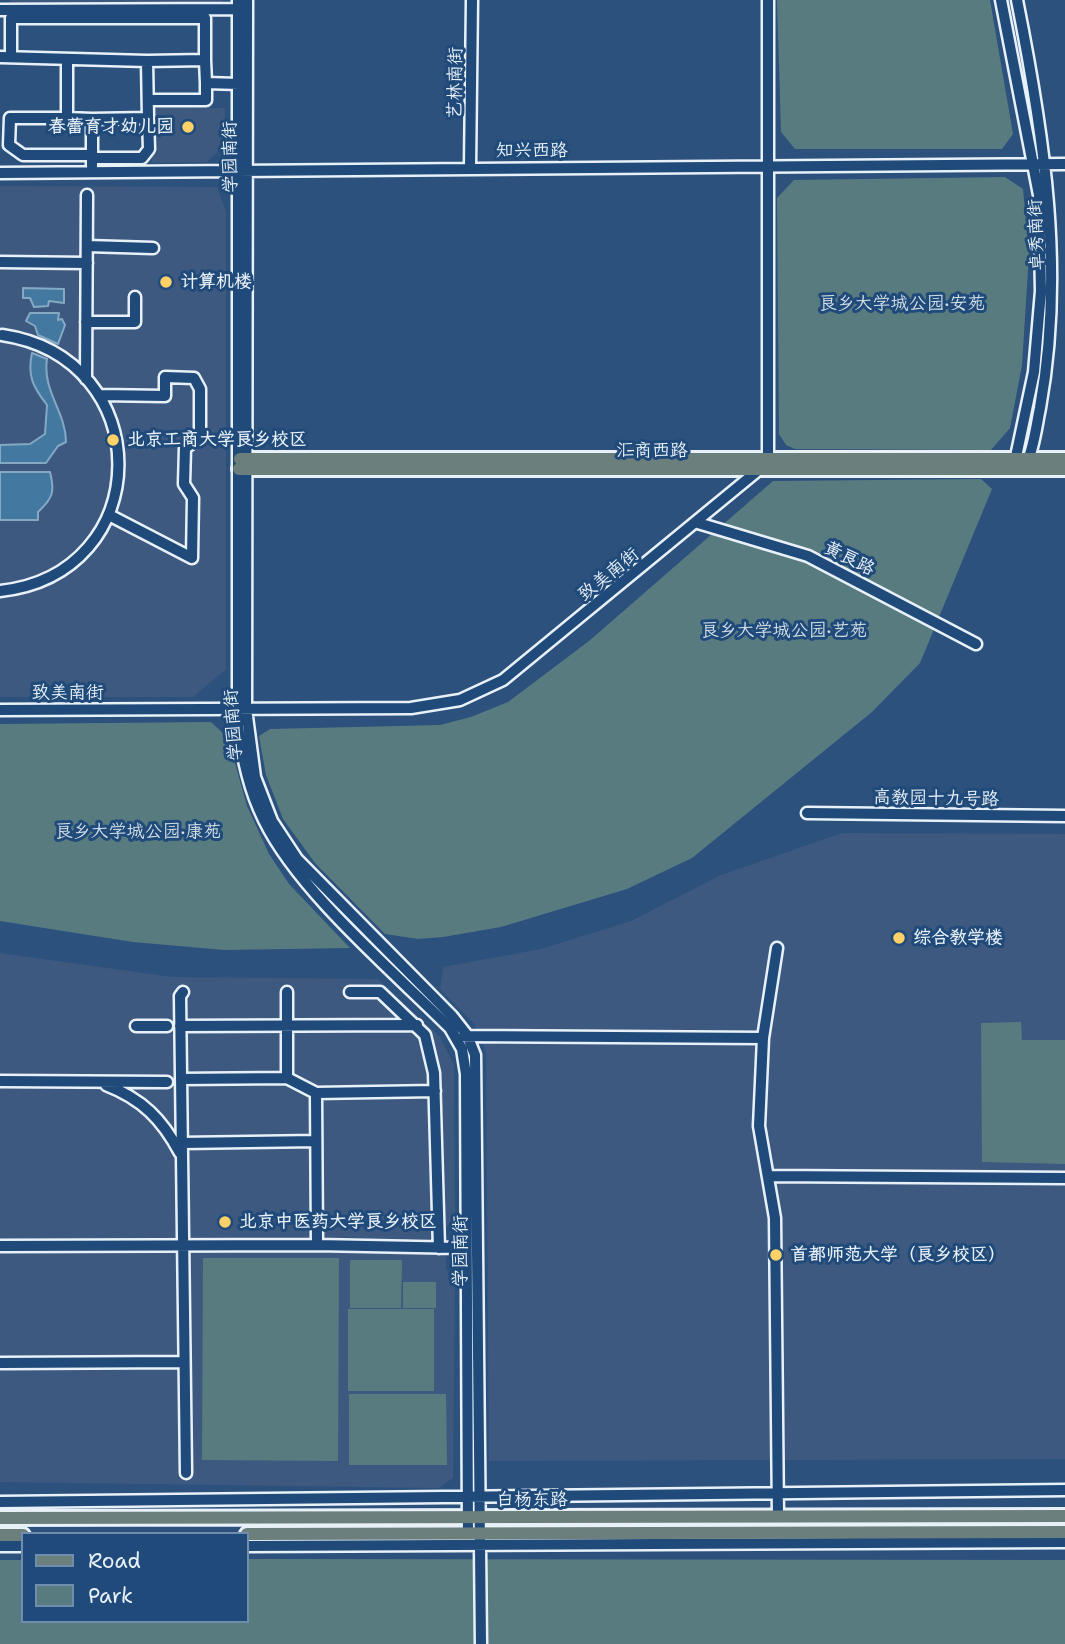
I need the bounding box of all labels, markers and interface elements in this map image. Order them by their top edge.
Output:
street label: 艺林南街 [445,47,467,119]
place label: 春蕾育才幼儿园 [48,116,174,138]
marker: 春蕾育才幼儿园 [180,119,196,135]
street label: 学园南街 [220,121,242,193]
street label: 知兴西路 [496,140,568,162]
street label: 卓秀南街 [1025,199,1049,271]
place label: 计算机楼 [180,271,252,293]
marker: 计算机楼 [158,274,174,290]
park label: 良乡大学城公园·安苑 [818,293,986,315]
place label: 北京工商大学良乡校区 [127,429,307,451]
marker: 北京工商大学良乡校区 [105,432,121,448]
street label: 汇商西路 [616,440,688,462]
street label: 黄良路 [820,537,878,581]
street label: 致美南街 [574,544,644,606]
park label: 良乡大学城公园·艺苑 [700,620,868,642]
street label: 致美南街 [32,682,104,704]
street label: 学园南街 [221,688,247,762]
street label: 高教园十九号路 [873,787,999,811]
park label: 良乡大学城公园·康苑 [54,821,222,843]
place label: 综合教学楼 [913,927,1003,949]
marker: 综合教学楼 [891,930,907,946]
place label: 北京中医药大学良乡校区 [239,1211,437,1233]
marker: 北京中医药大学良乡校区 [217,1214,233,1230]
street label: 学园南街 [450,1215,472,1287]
place label: 首都师范大学（良乡校区） [790,1244,1006,1266]
marker: 首都师范大学（良乡校区） [768,1247,784,1263]
street label: 白杨东路 [496,1489,568,1511]
legend [21,1532,248,1623]
text: Road [88,1547,141,1575]
text: Park [88,1582,133,1610]

